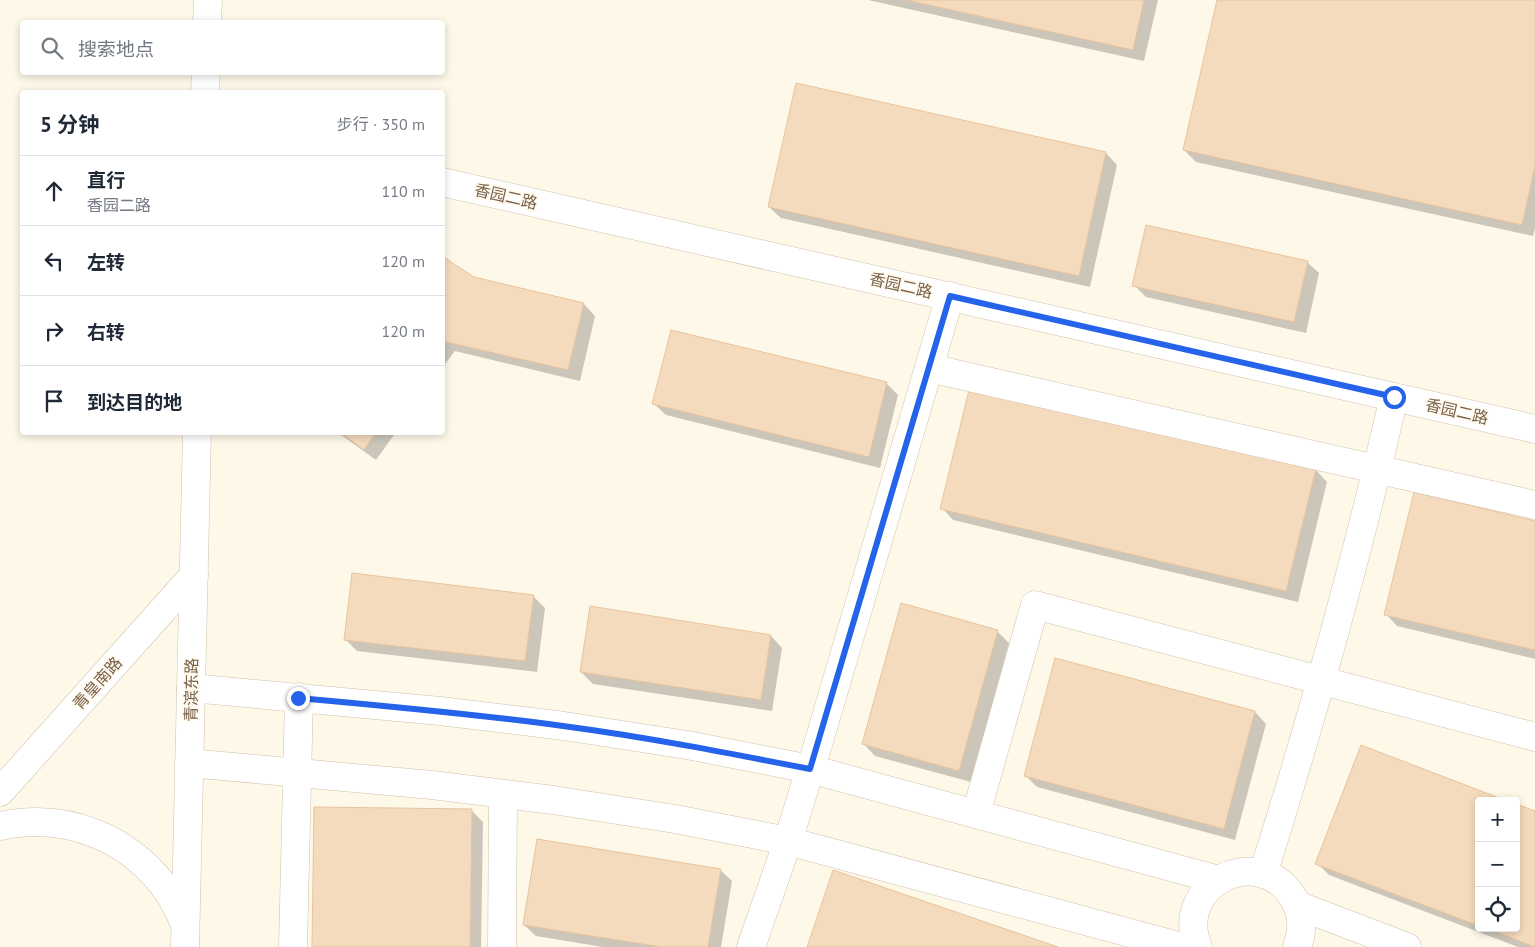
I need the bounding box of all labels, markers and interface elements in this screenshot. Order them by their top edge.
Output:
search box [20,20,445,75]
icon: search [38,34,66,62]
text: 搜索地点 [78,37,154,61]
text: 5 分钟 [40,111,99,138]
text: 步行 · 350 m [337,114,425,134]
text: 直行 [87,168,125,192]
icon: ahead [40,177,68,205]
street label: 香园二路 [473,179,539,213]
text: 110 m [382,181,425,201]
text: 香园二路 [87,195,151,215]
icon: left [40,247,68,275]
text: 左转 [87,250,125,274]
text: 120 m [382,251,425,271]
street label: 香园二路 [868,268,934,302]
icon: right [40,317,68,345]
text: 右转 [87,320,125,344]
text: 120 m [382,321,425,341]
route start [1383,386,1406,409]
icon: arrive [40,387,68,415]
text: 到达目的地 [87,390,182,414]
street label: 香园二路 [1424,394,1490,428]
street label: 青皇南路 [68,653,126,713]
street label: 青滨东路 [180,658,202,722]
route end [287,687,310,710]
map controls [1475,797,1520,932]
button: + [1475,797,1520,842]
button: − [1475,842,1520,887]
button: locate [1475,887,1520,932]

